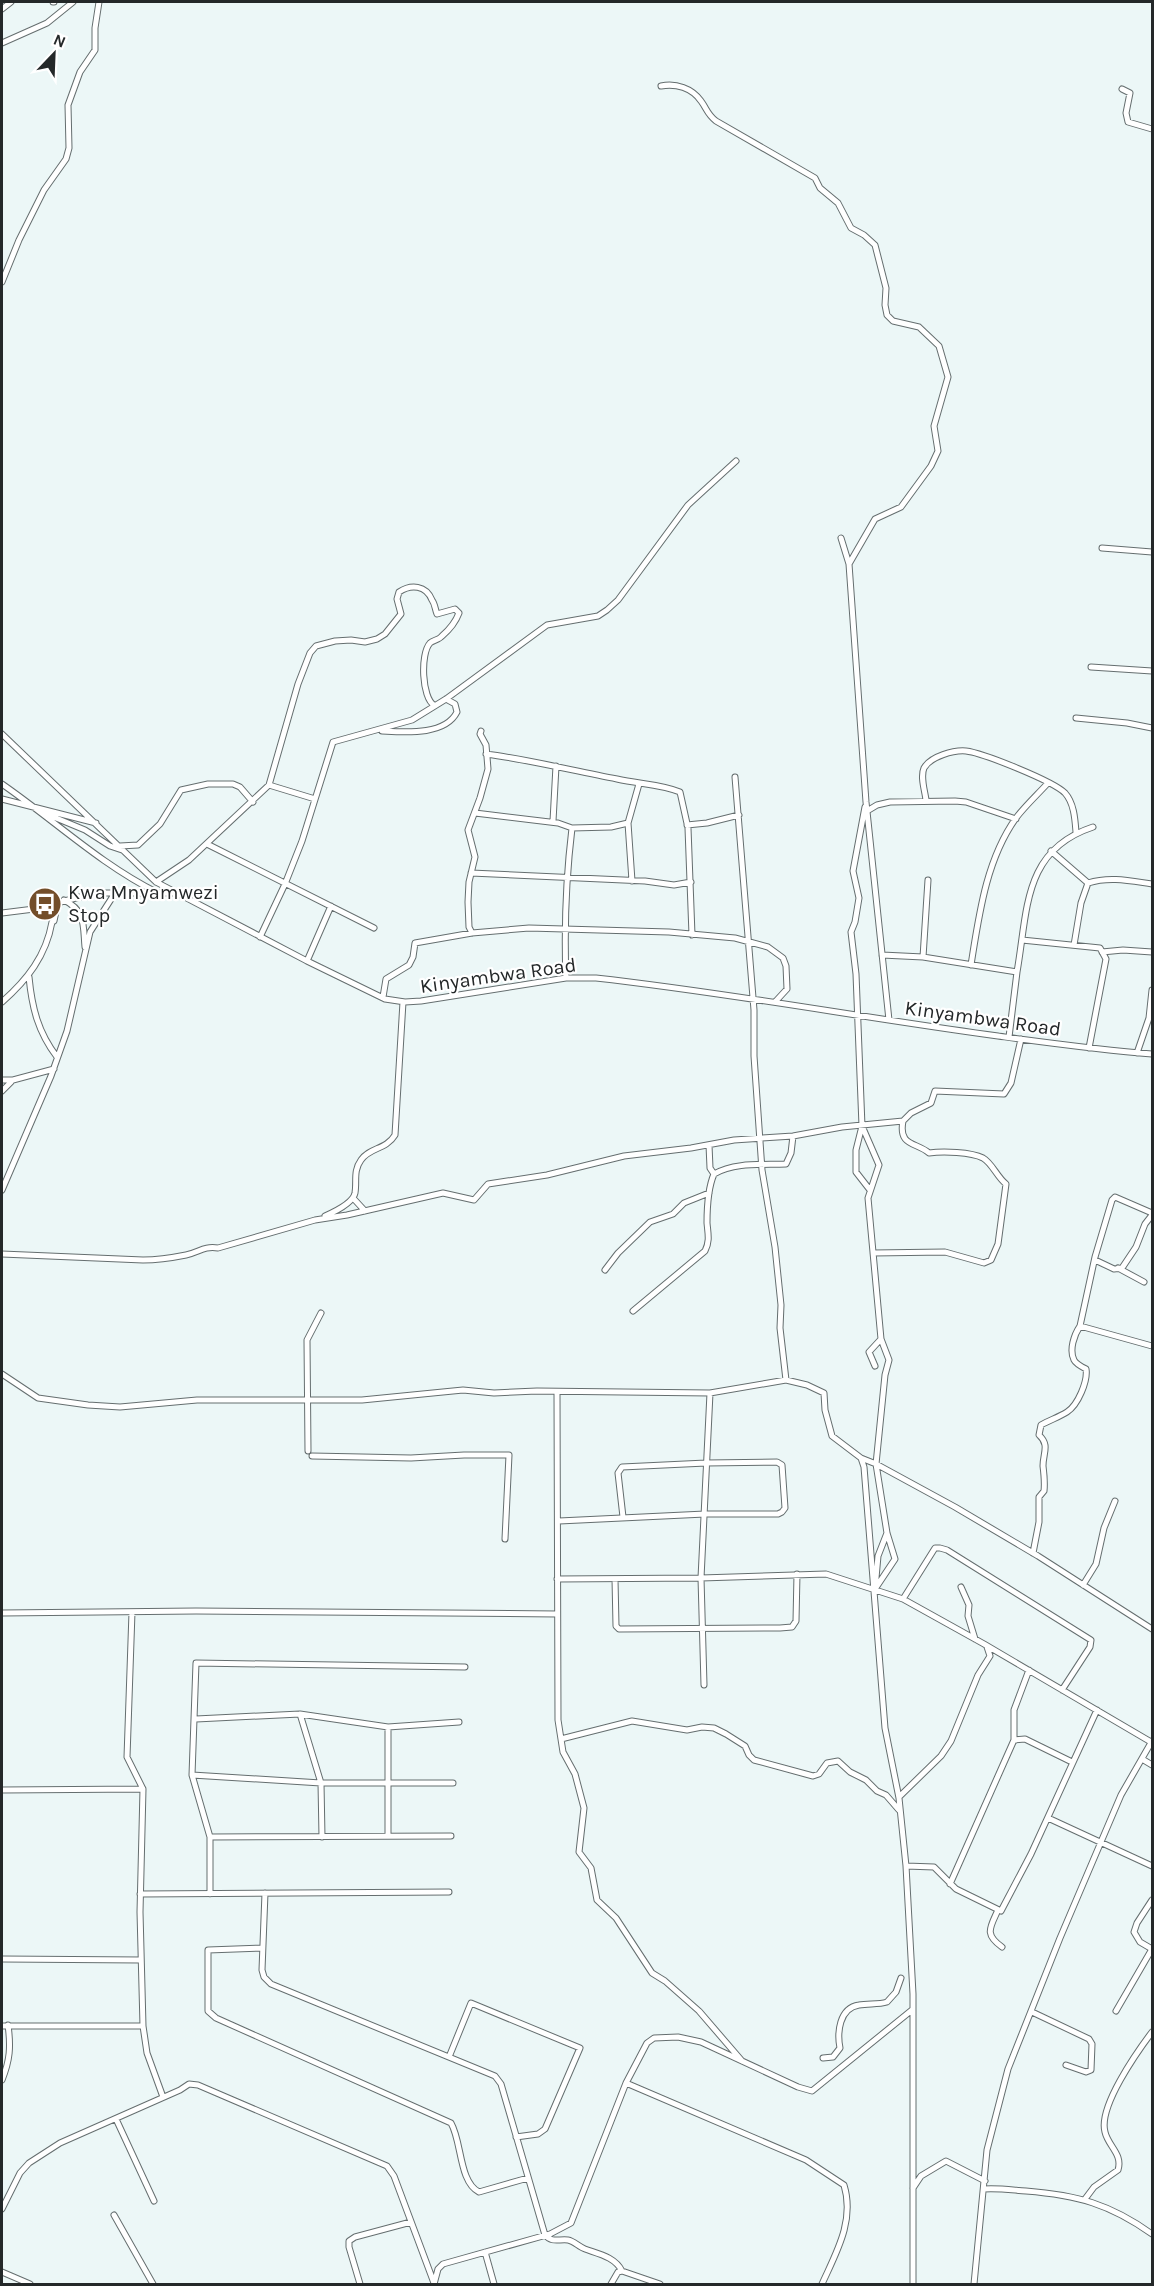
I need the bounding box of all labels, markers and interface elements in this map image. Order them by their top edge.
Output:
north arrow [24,24,84,84]
text: N [51,30,69,52]
place label: Kwa Mnyamwezi Stop [68,881,219,927]
bus stop icon: Kwa Mnyamwezi Stop [27,886,63,922]
street label: Kinyambwa Road [419,953,578,998]
street label: Kinyambwa Road [903,996,1062,1041]

